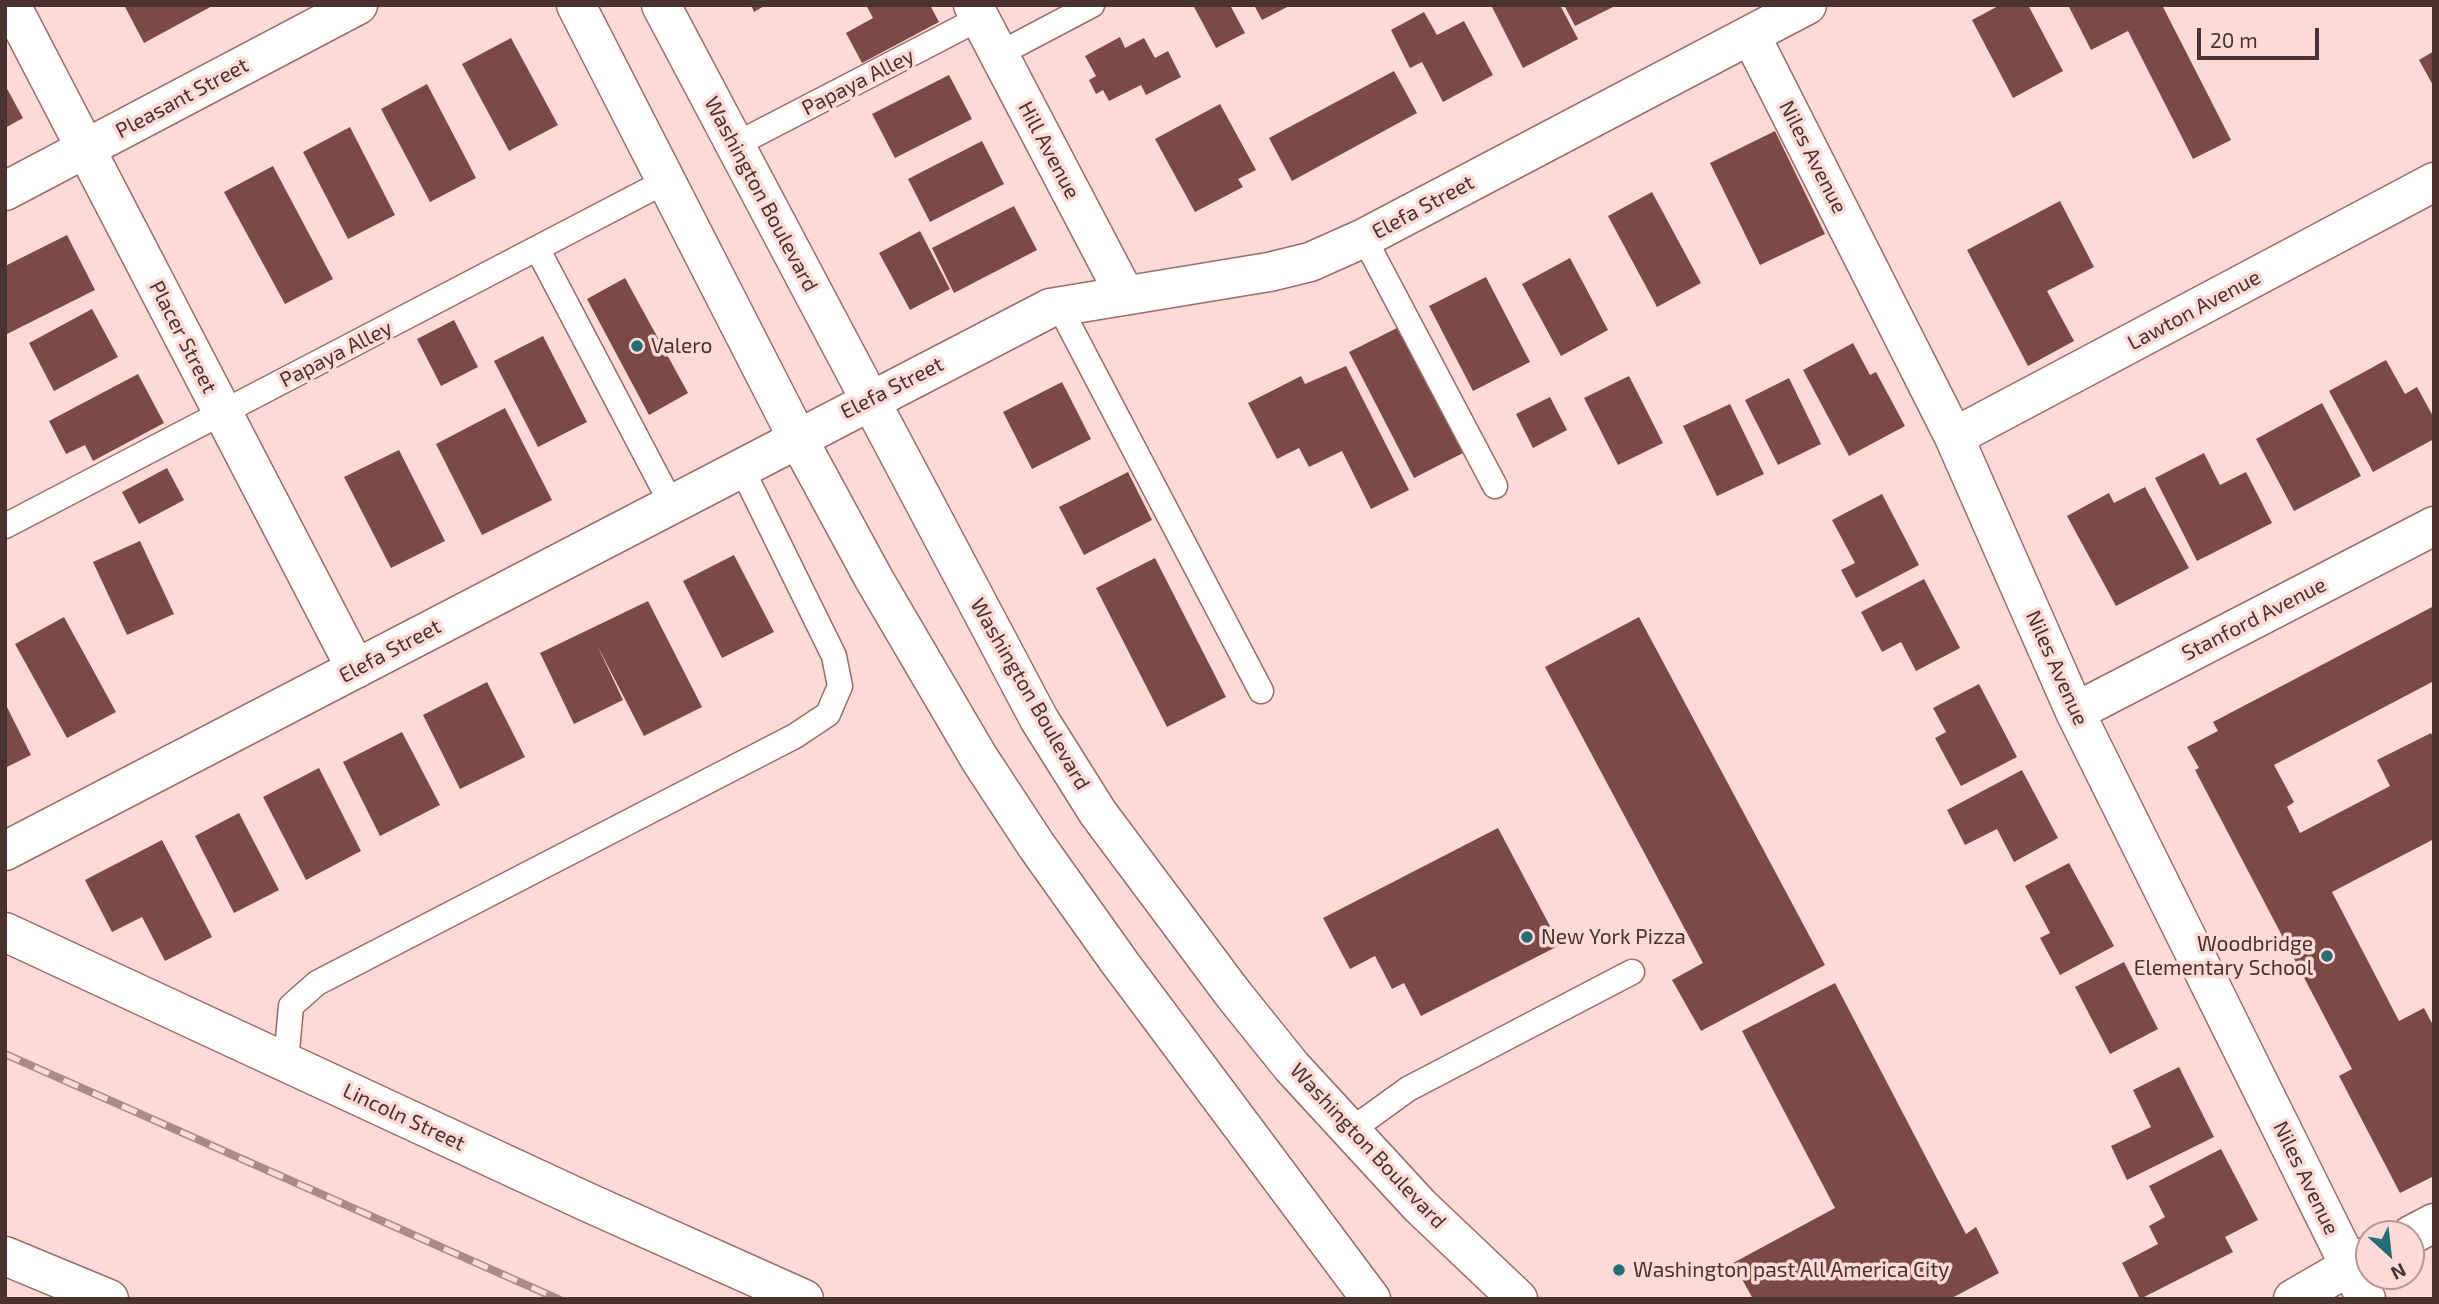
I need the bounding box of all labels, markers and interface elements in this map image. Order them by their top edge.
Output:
scale bar [2201,14,2324,58]
text: 20 m [2210,27,2258,52]
street label: Papaya Alley [798,43,918,121]
street label: Pleasant Street [111,52,253,144]
street label: Washington Boulevard [699,92,823,296]
street label: Niles Avenue [1774,96,1852,218]
street label: Hill Avenue [1013,97,1085,203]
street label: Elefa Street [1368,170,1478,244]
street label: Lawton Avenue [2123,264,2265,356]
street label: Placer Street [144,276,222,398]
street label: Papaya Alley [276,315,396,393]
place label: Valero [651,333,712,359]
marker: Valero [629,338,645,354]
street label: Elefa Street [836,351,948,425]
street label: Stanford Avenue [2178,572,2330,666]
street label: Washington Boulevard [965,594,1095,794]
street label: Niles Avenue [2020,607,2094,729]
street label: Elefa Street [335,614,445,688]
place label: New York Pizza [1541,924,1686,950]
marker: New York Pizza [1519,929,1535,945]
place label: Woodbridge Elementary School [2134,931,2313,981]
marker: Woodbridge Elementary School [2319,948,2335,964]
street label: Washington Boulevard [1285,1058,1451,1234]
street label: Lincoln Street [339,1078,469,1156]
street label: Niles Avenue [2268,1117,2344,1239]
north arrow [2355,1220,2425,1290]
place label: Washington past All America City [1633,1257,1949,1283]
text: N [2388,1259,2410,1286]
marker: Washington past All America City [1611,1262,1627,1278]

